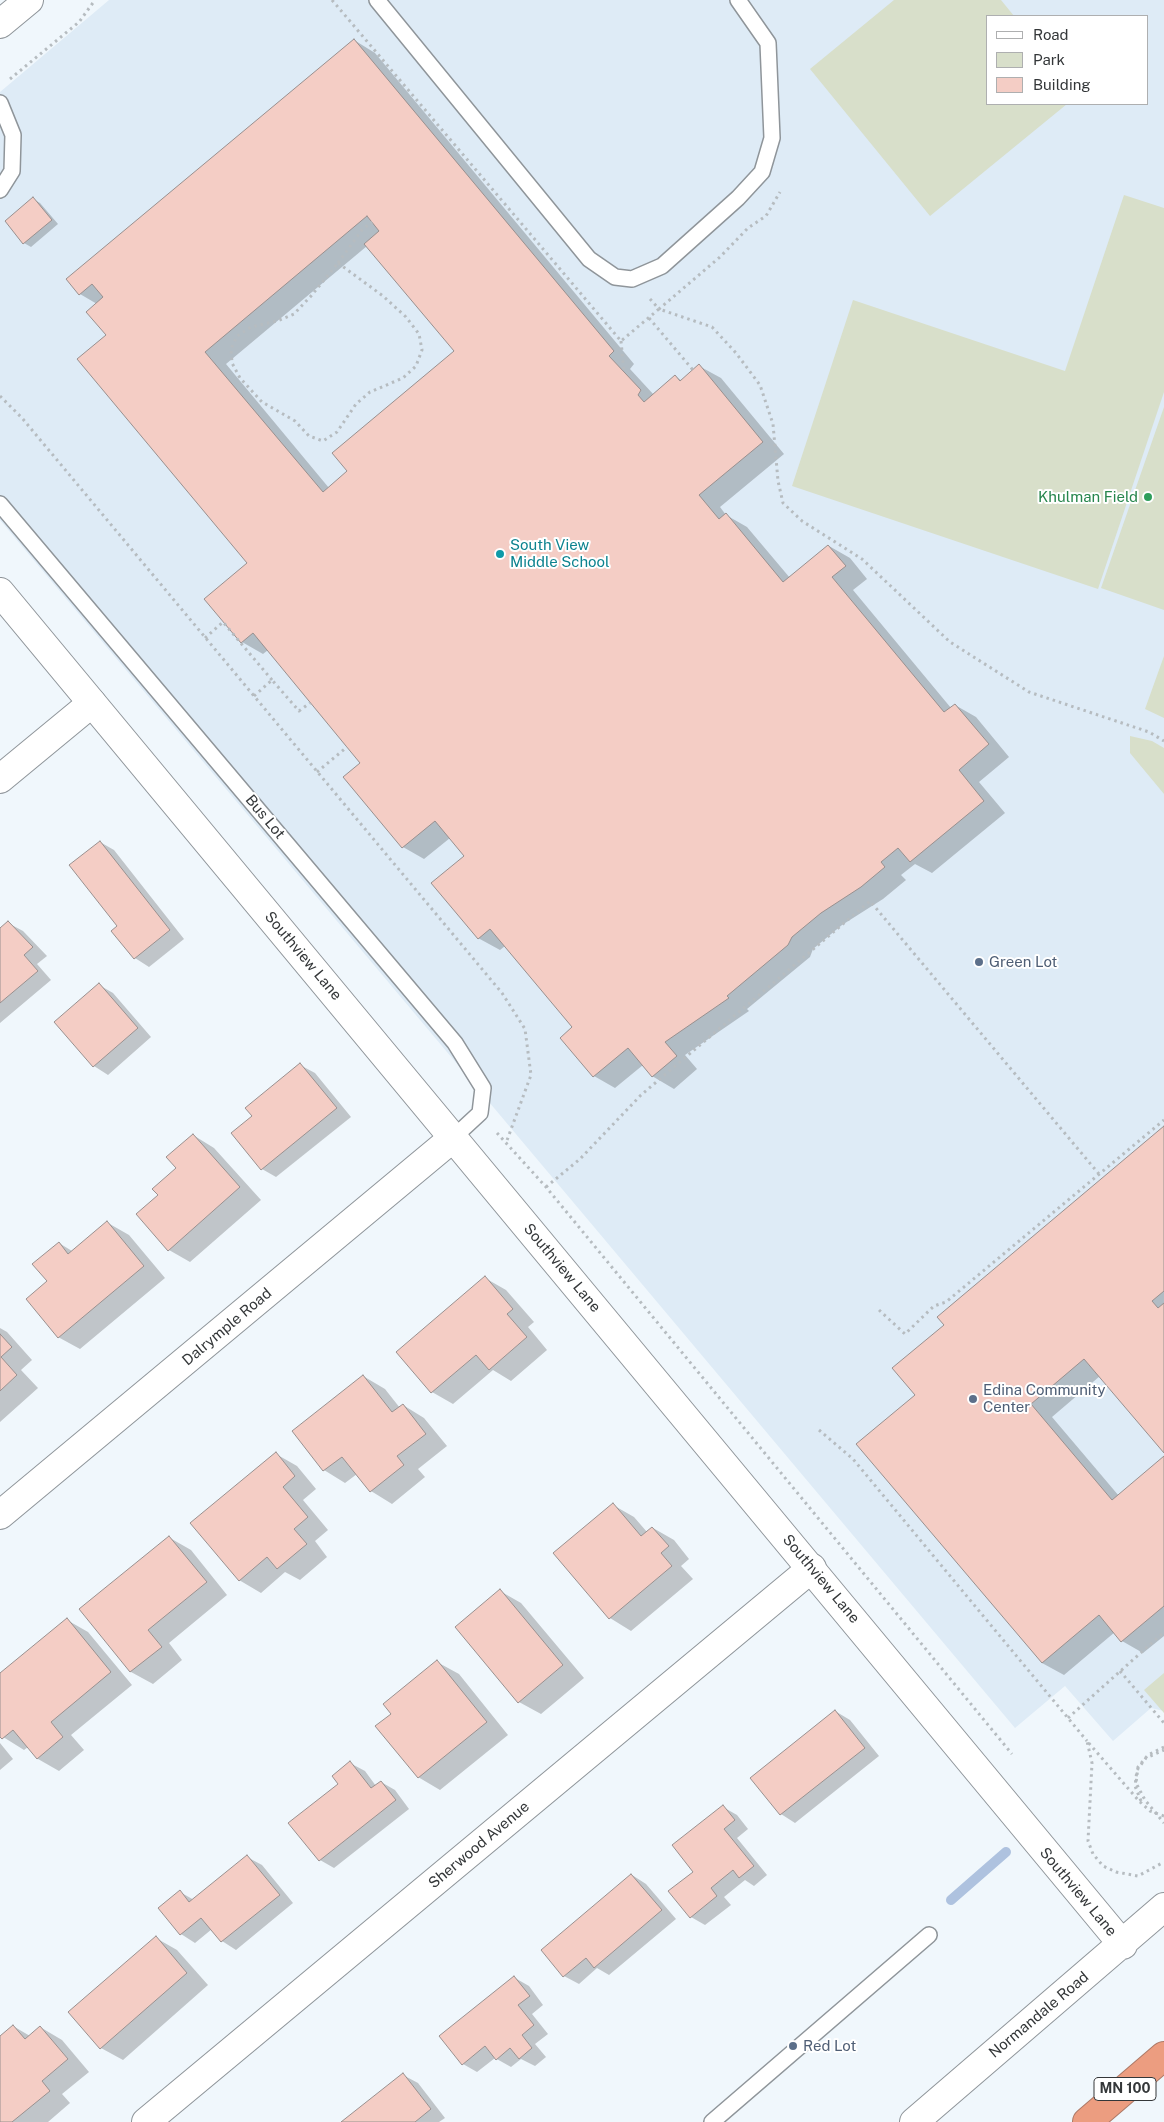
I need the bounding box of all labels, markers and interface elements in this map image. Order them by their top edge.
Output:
legend [986,15,1149,105]
text: Road [1033,26,1069,43]
text: Park [1033,51,1065,68]
text: Building [1033,76,1091,93]
place label: Khulman Field [1038,488,1138,506]
marker: Khulman Field [1142,491,1154,503]
place label: South View Middle School [510,536,610,571]
marker: South View Middle School [494,548,506,560]
street label: Bus Lot [241,791,289,843]
street label: Southview Lane [261,908,345,1004]
place label: Green Lot [989,953,1057,971]
marker: Green Lot [973,956,985,968]
street label: Southview Lane [520,1220,604,1316]
street label: Dalrymple Road [179,1284,275,1370]
place label: Edina Community Center [983,1381,1105,1416]
marker: Edina Community Center [967,1393,979,1405]
street label: Southview Lane [779,1531,863,1627]
street label: Sherwood Avenue [425,1798,533,1892]
street label: Southview Lane [1036,1844,1120,1940]
street label: Normandale Road [986,1968,1092,2062]
place label: Red Lot [803,2037,856,2055]
marker: Red Lot [787,2040,799,2052]
road number: MN 100 [1094,2078,1156,2100]

